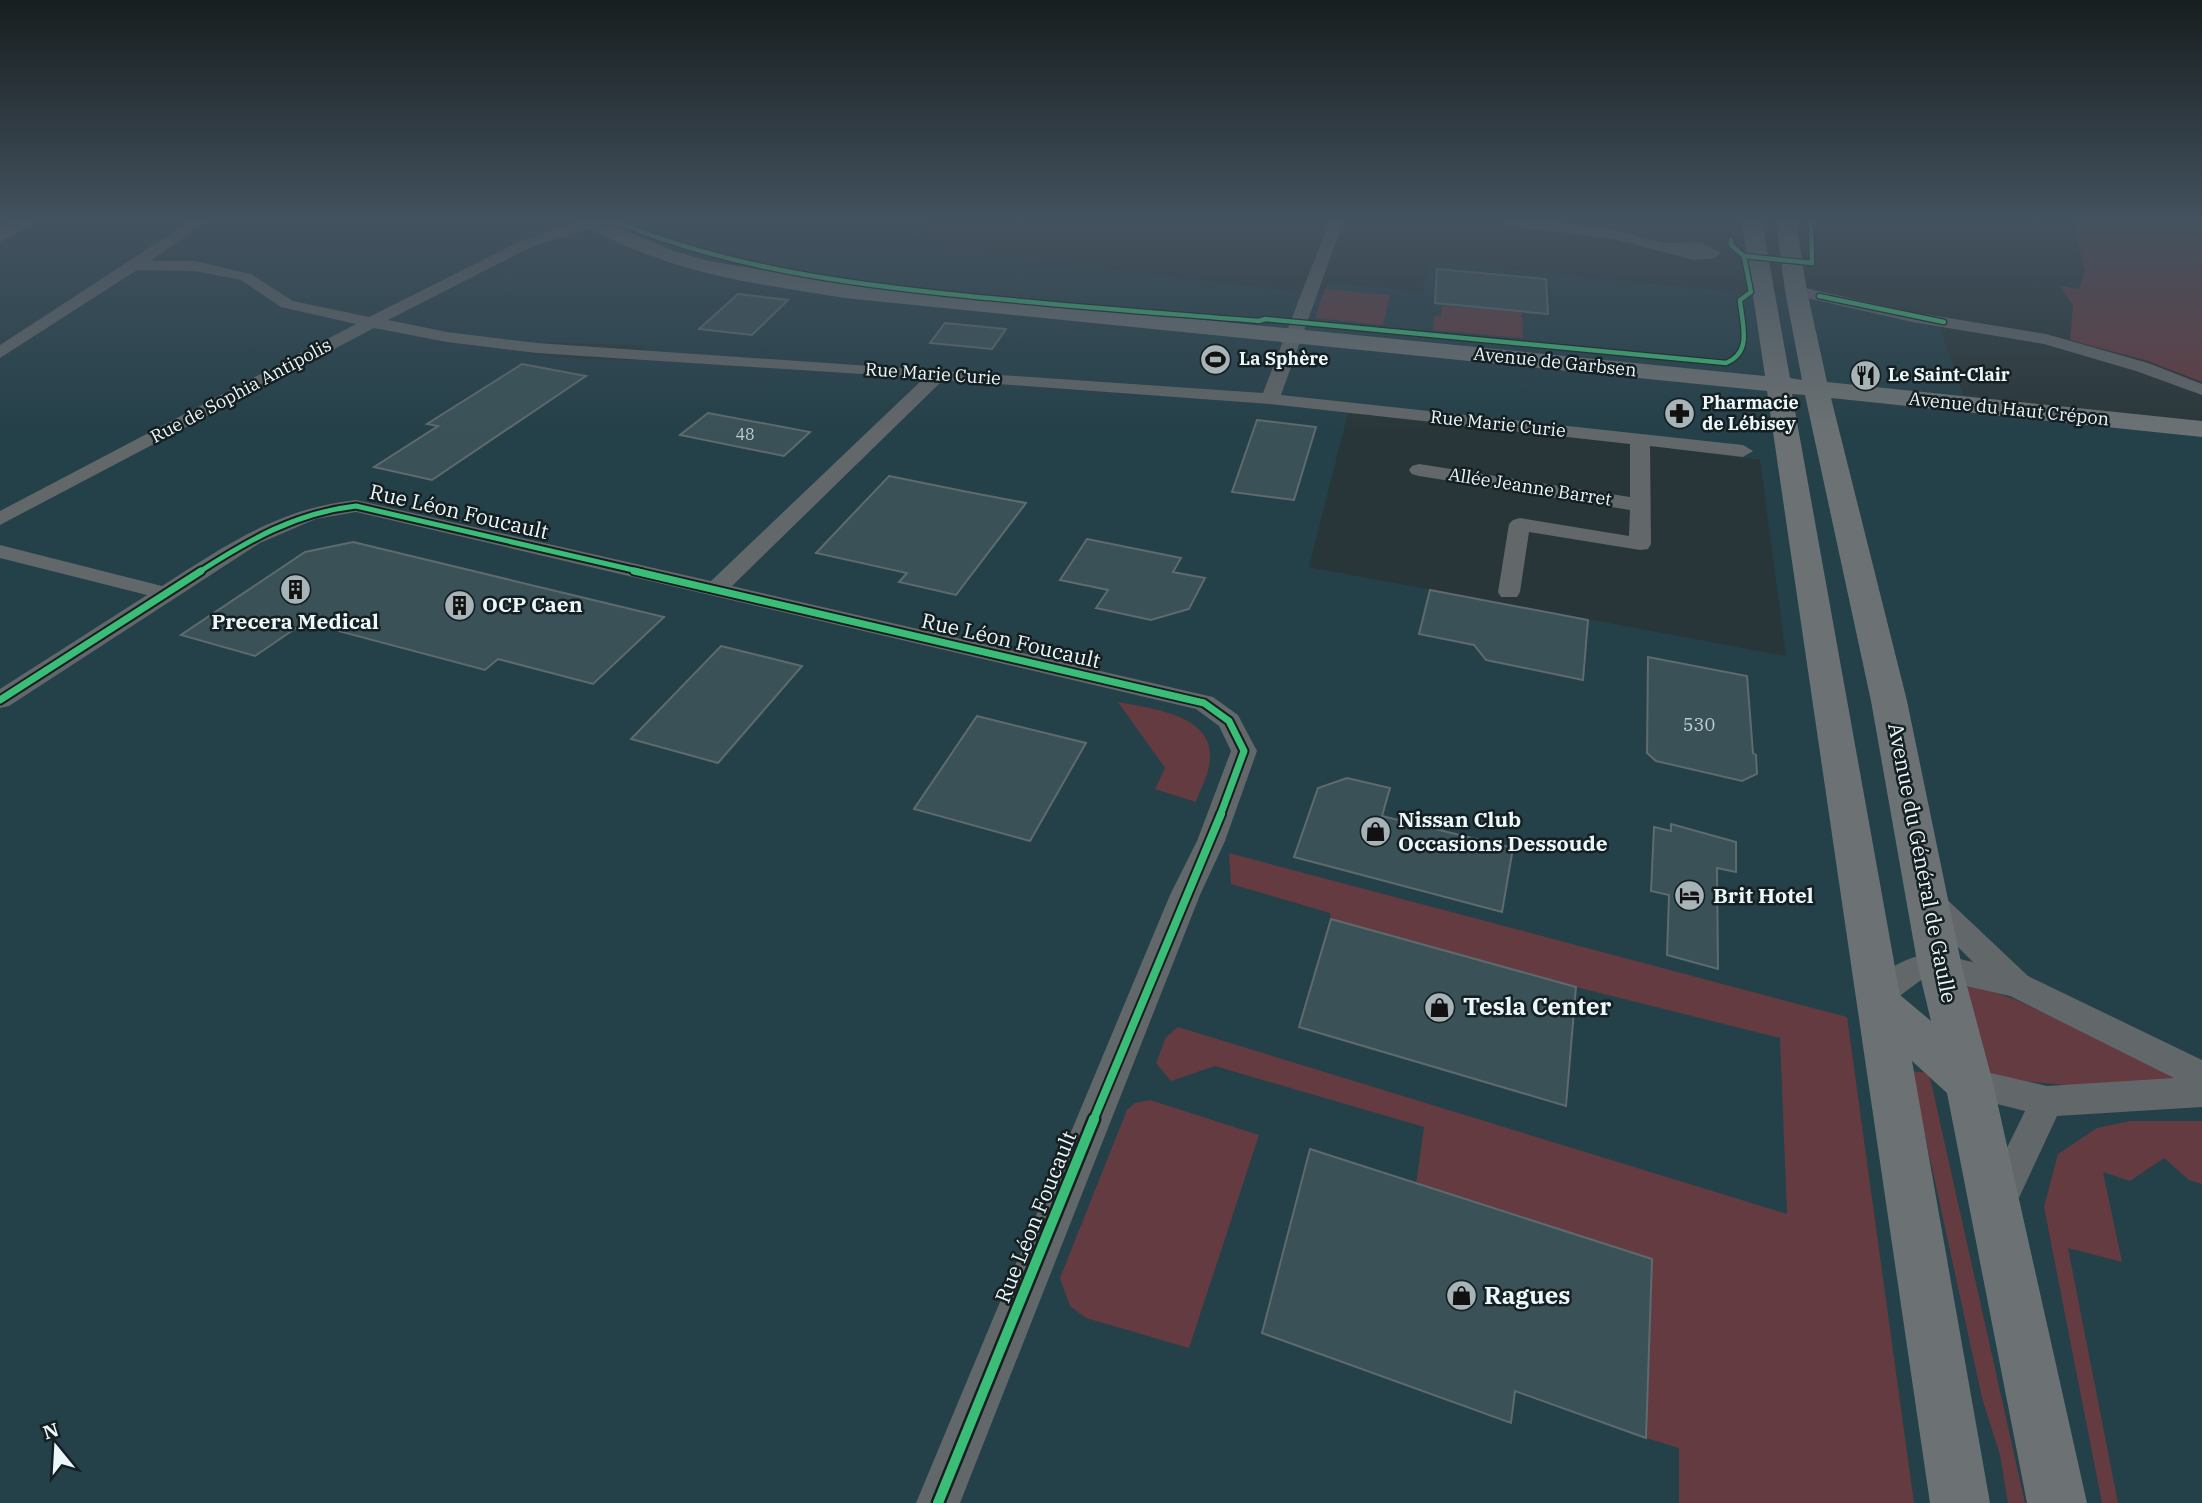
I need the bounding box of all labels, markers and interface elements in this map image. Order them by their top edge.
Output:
street label: Rue de Sophia Antipolis [146,333,335,448]
sports icon: La Sphère [1199,342,1233,376]
street label: Avenue de Garbsen [1472,342,1638,382]
place label: La Sphère [1239,347,1328,370]
street label: Rue Marie Curie [864,357,1002,390]
restaurant icon: Le Saint-Clair [1848,358,1882,392]
place label: Le Saint-Clair [1888,363,2010,386]
street label: Avenue du Haut Crépon [1908,387,2110,430]
place label: Pharmacie de Lébisey [1702,391,1799,435]
pharmacy icon: Pharmacie de Lébisey [1662,396,1696,430]
street label: Rue Marie Curie [1429,405,1567,442]
house number: 48 [735,424,755,444]
street label: Allée Jeanne Barret [1447,462,1613,511]
street label: Rue Léon Foucault [367,477,552,545]
building icon: Precera Medical [278,573,312,607]
building icon: OCP Caen [442,588,476,622]
place label: OCP Caen [482,590,583,618]
street label: Rue Léon Foucault [919,606,1104,674]
place label: Precera Medical [211,607,379,635]
house number: 530 [1683,713,1715,736]
street label: Avenue du Général de Gaulle [1882,720,1964,1005]
place label: Nissan Club Occasions Dessoude [1398,805,1608,857]
shop icon: Nissan Club Occasions Dessoude [1358,815,1392,849]
hotel icon: Brit Hotel [1673,879,1707,913]
place label: Brit Hotel [1713,881,1814,909]
shop icon: Tesla Center [1423,990,1457,1024]
place label: Tesla Center [1463,990,1612,1022]
street label: Rue Léon Foucault [988,1127,1082,1307]
shop icon: Ragues [1444,1279,1478,1313]
place label: Ragues [1484,1279,1570,1311]
north arrow [21,1412,91,1482]
text: N [40,1417,62,1445]

